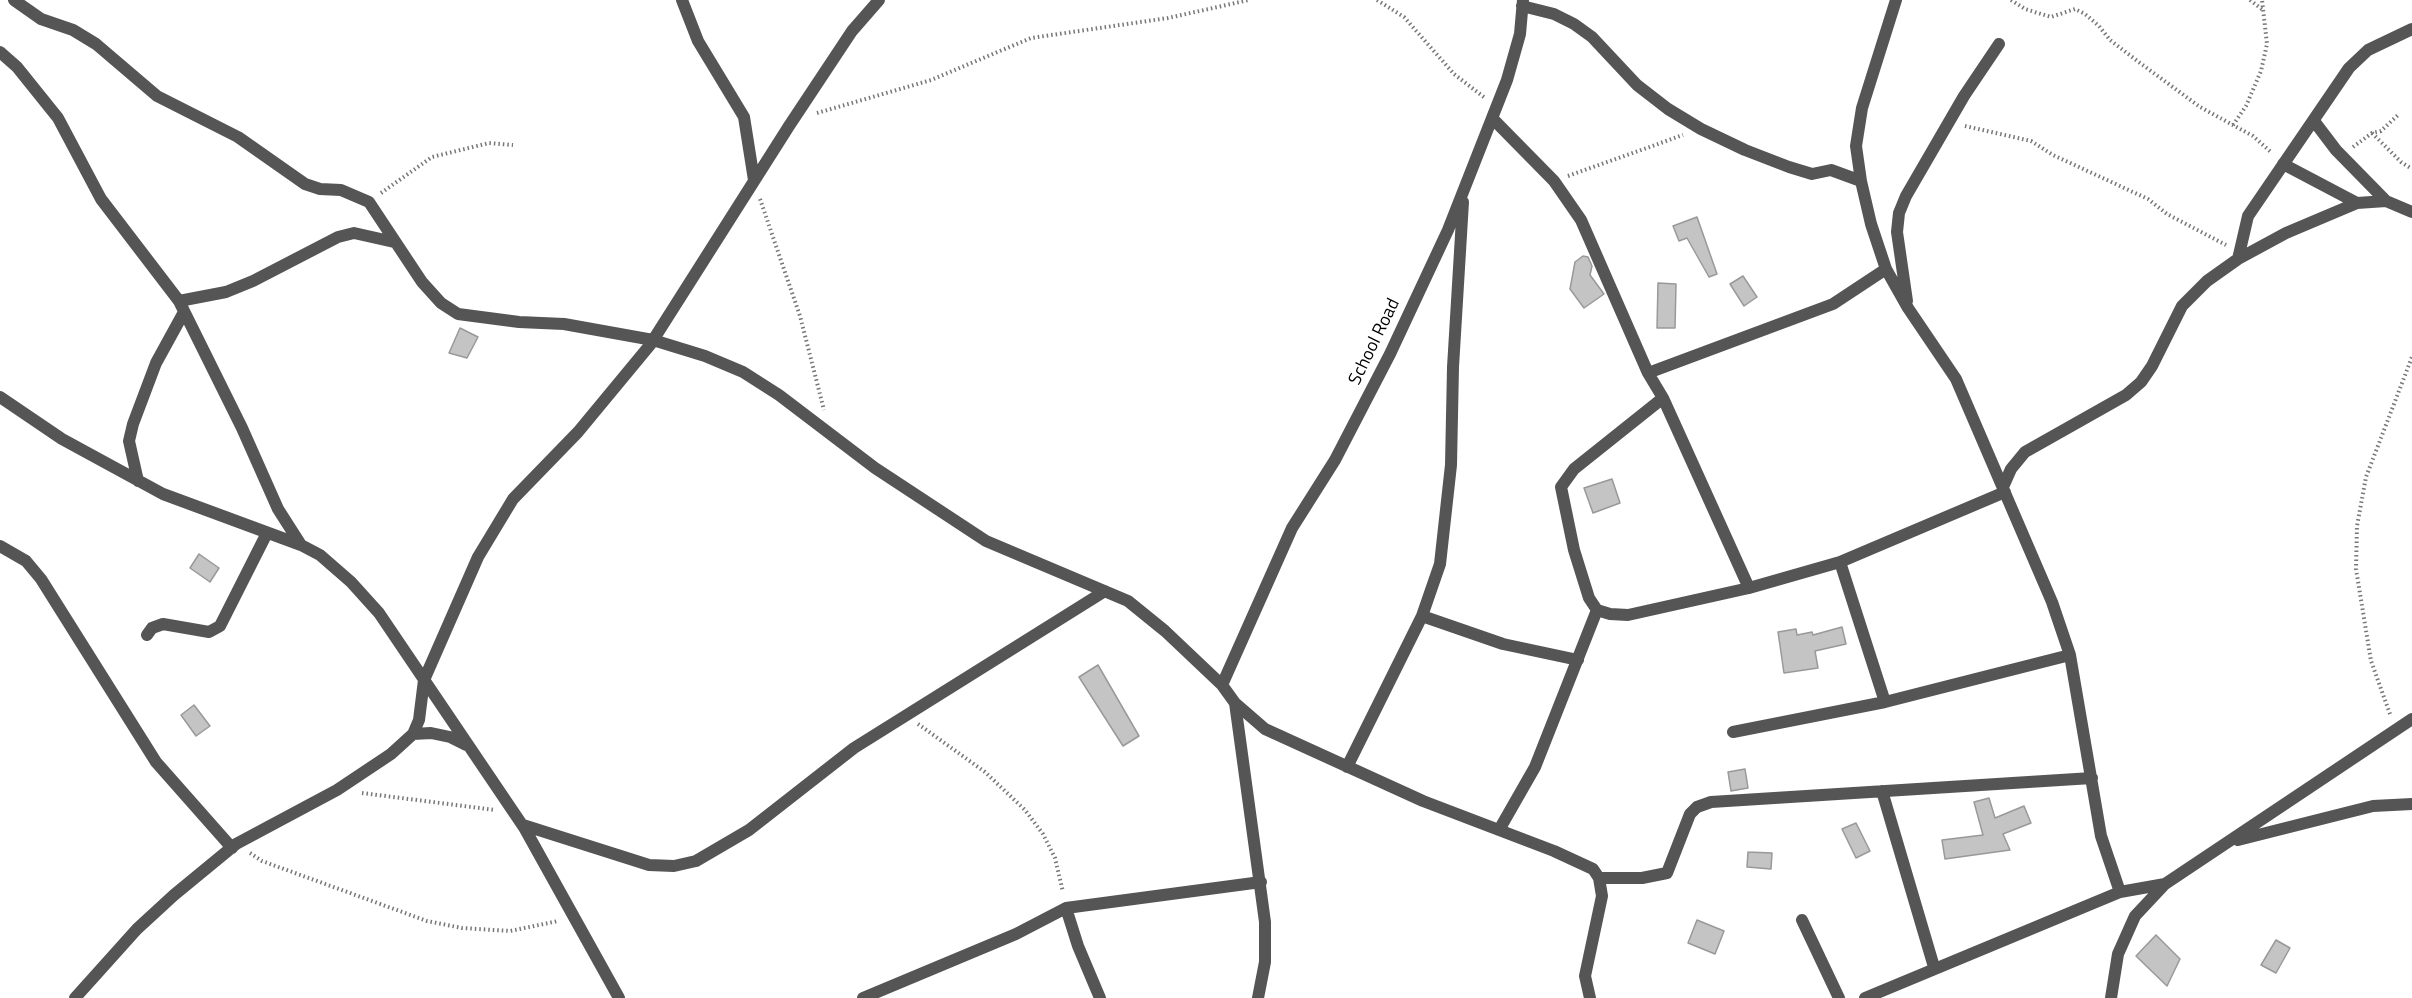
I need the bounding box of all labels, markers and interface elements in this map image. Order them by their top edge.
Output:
street label: School Road [1345,295,1405,389]

